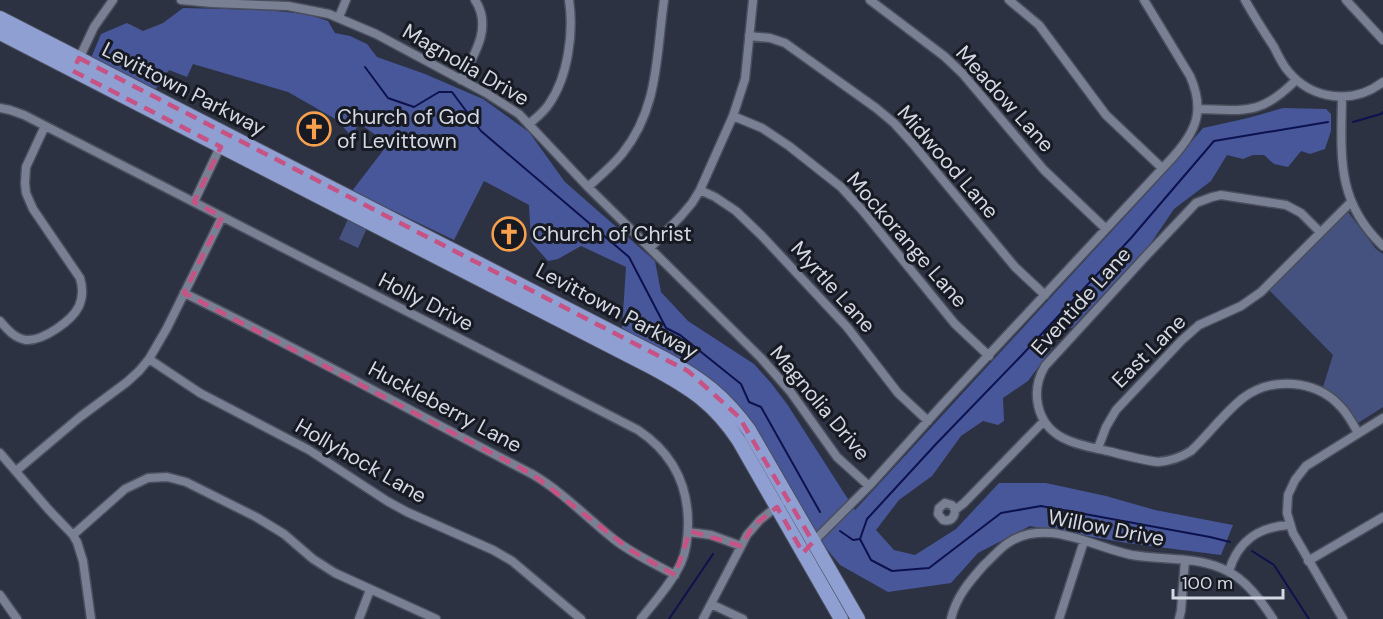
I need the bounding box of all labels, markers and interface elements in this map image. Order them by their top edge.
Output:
street label: Magnolia Drive [398,17,534,113]
street label: Levittown Parkway [97,36,271,142]
street label: Meadow Lane [950,40,1060,158]
street label: Midwood Lane [891,99,1005,225]
place label: Church of God of Levittown [337,103,480,155]
church icon: Church of God of Levittown [296,111,332,147]
street label: Mockorange Lane [840,166,974,314]
church icon: Church of Christ [491,216,527,252]
place label: Church of Christ [532,220,692,248]
street label: Myrtle Lane [784,235,882,339]
street label: Eventide Lane [1025,241,1137,361]
street label: Levittown Parkway [531,256,703,366]
street label: Holly Drive [374,266,478,338]
street label: East Lane [1106,308,1192,394]
street label: Magnolia Drive [764,340,876,466]
street label: Huckleberry Lane [363,355,527,459]
street label: Hollyhock Lane [290,412,432,510]
street label: Willow Drive [1045,503,1167,553]
scale bar [1173,562,1282,600]
text: 100 m [1182,571,1233,595]

